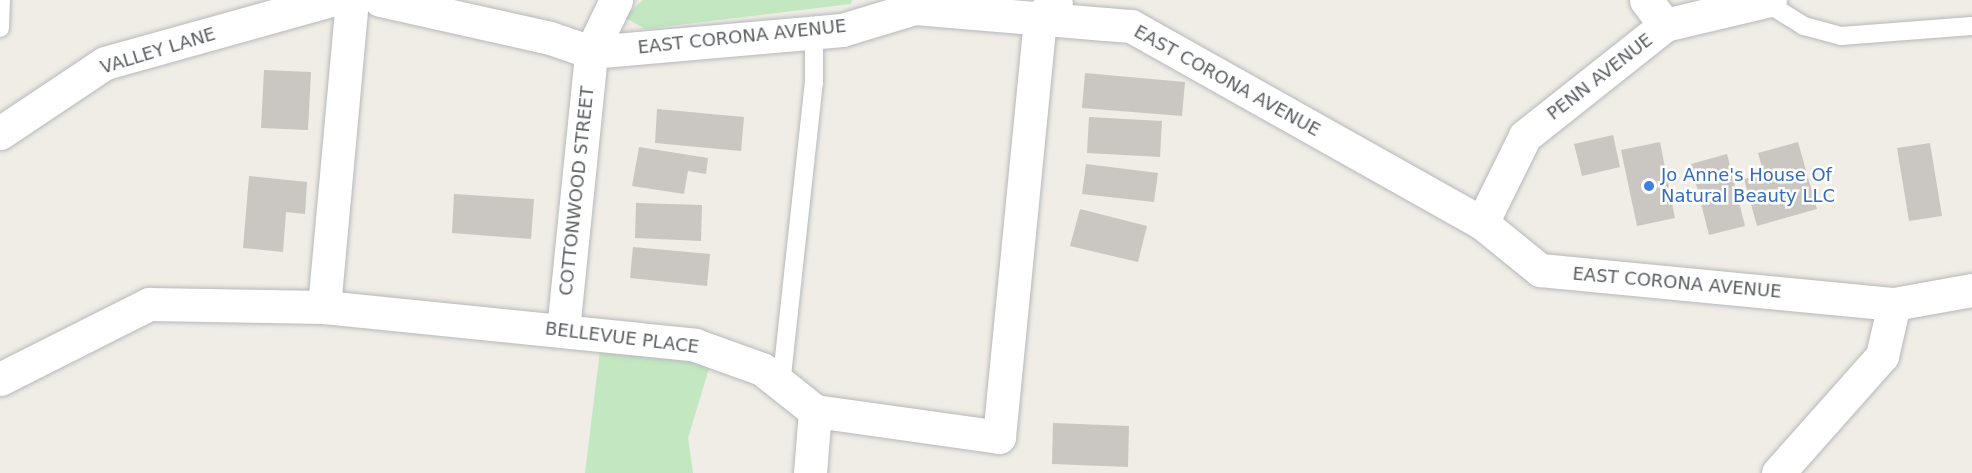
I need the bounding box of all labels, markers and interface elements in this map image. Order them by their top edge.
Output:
street label: EAST CORONA AVENUE [637,15,847,59]
street label: EAST CORONA AVENUE [1130,21,1324,141]
street label: VALLEY LANE [98,23,218,79]
street label: PENN AVENUE [1543,29,1657,125]
street label: COTTONWOOD STREET [555,85,599,297]
place label: Jo Anne's House Of Natural Beauty LLC [1661,165,1835,207]
marker: Jo Anne's House Of Natural Beauty LLC [1642,179,1656,193]
street label: EAST CORONA AVENUE [1572,263,1782,303]
street label: BELLEVUE PLACE [544,318,700,358]

